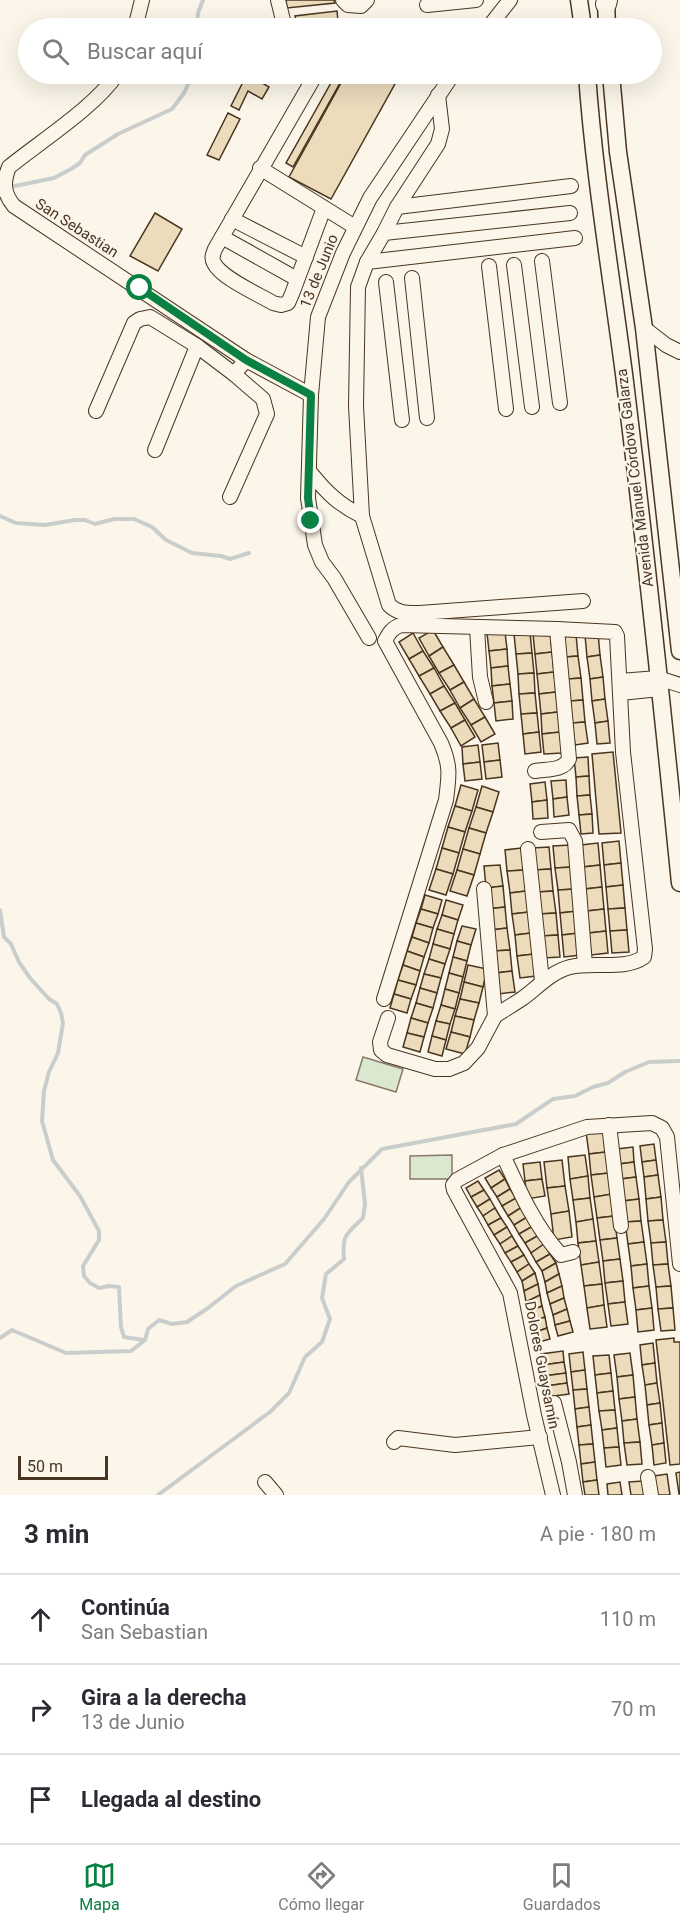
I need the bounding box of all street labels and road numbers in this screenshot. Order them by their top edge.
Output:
street label: San Sebastian [32,195,122,261]
street label: 13 de Junio [296,232,342,310]
street label: Avenida Manuel Córdova Galarza [613,368,657,588]
street label: Dolores Guaysamín [521,1300,563,1430]

